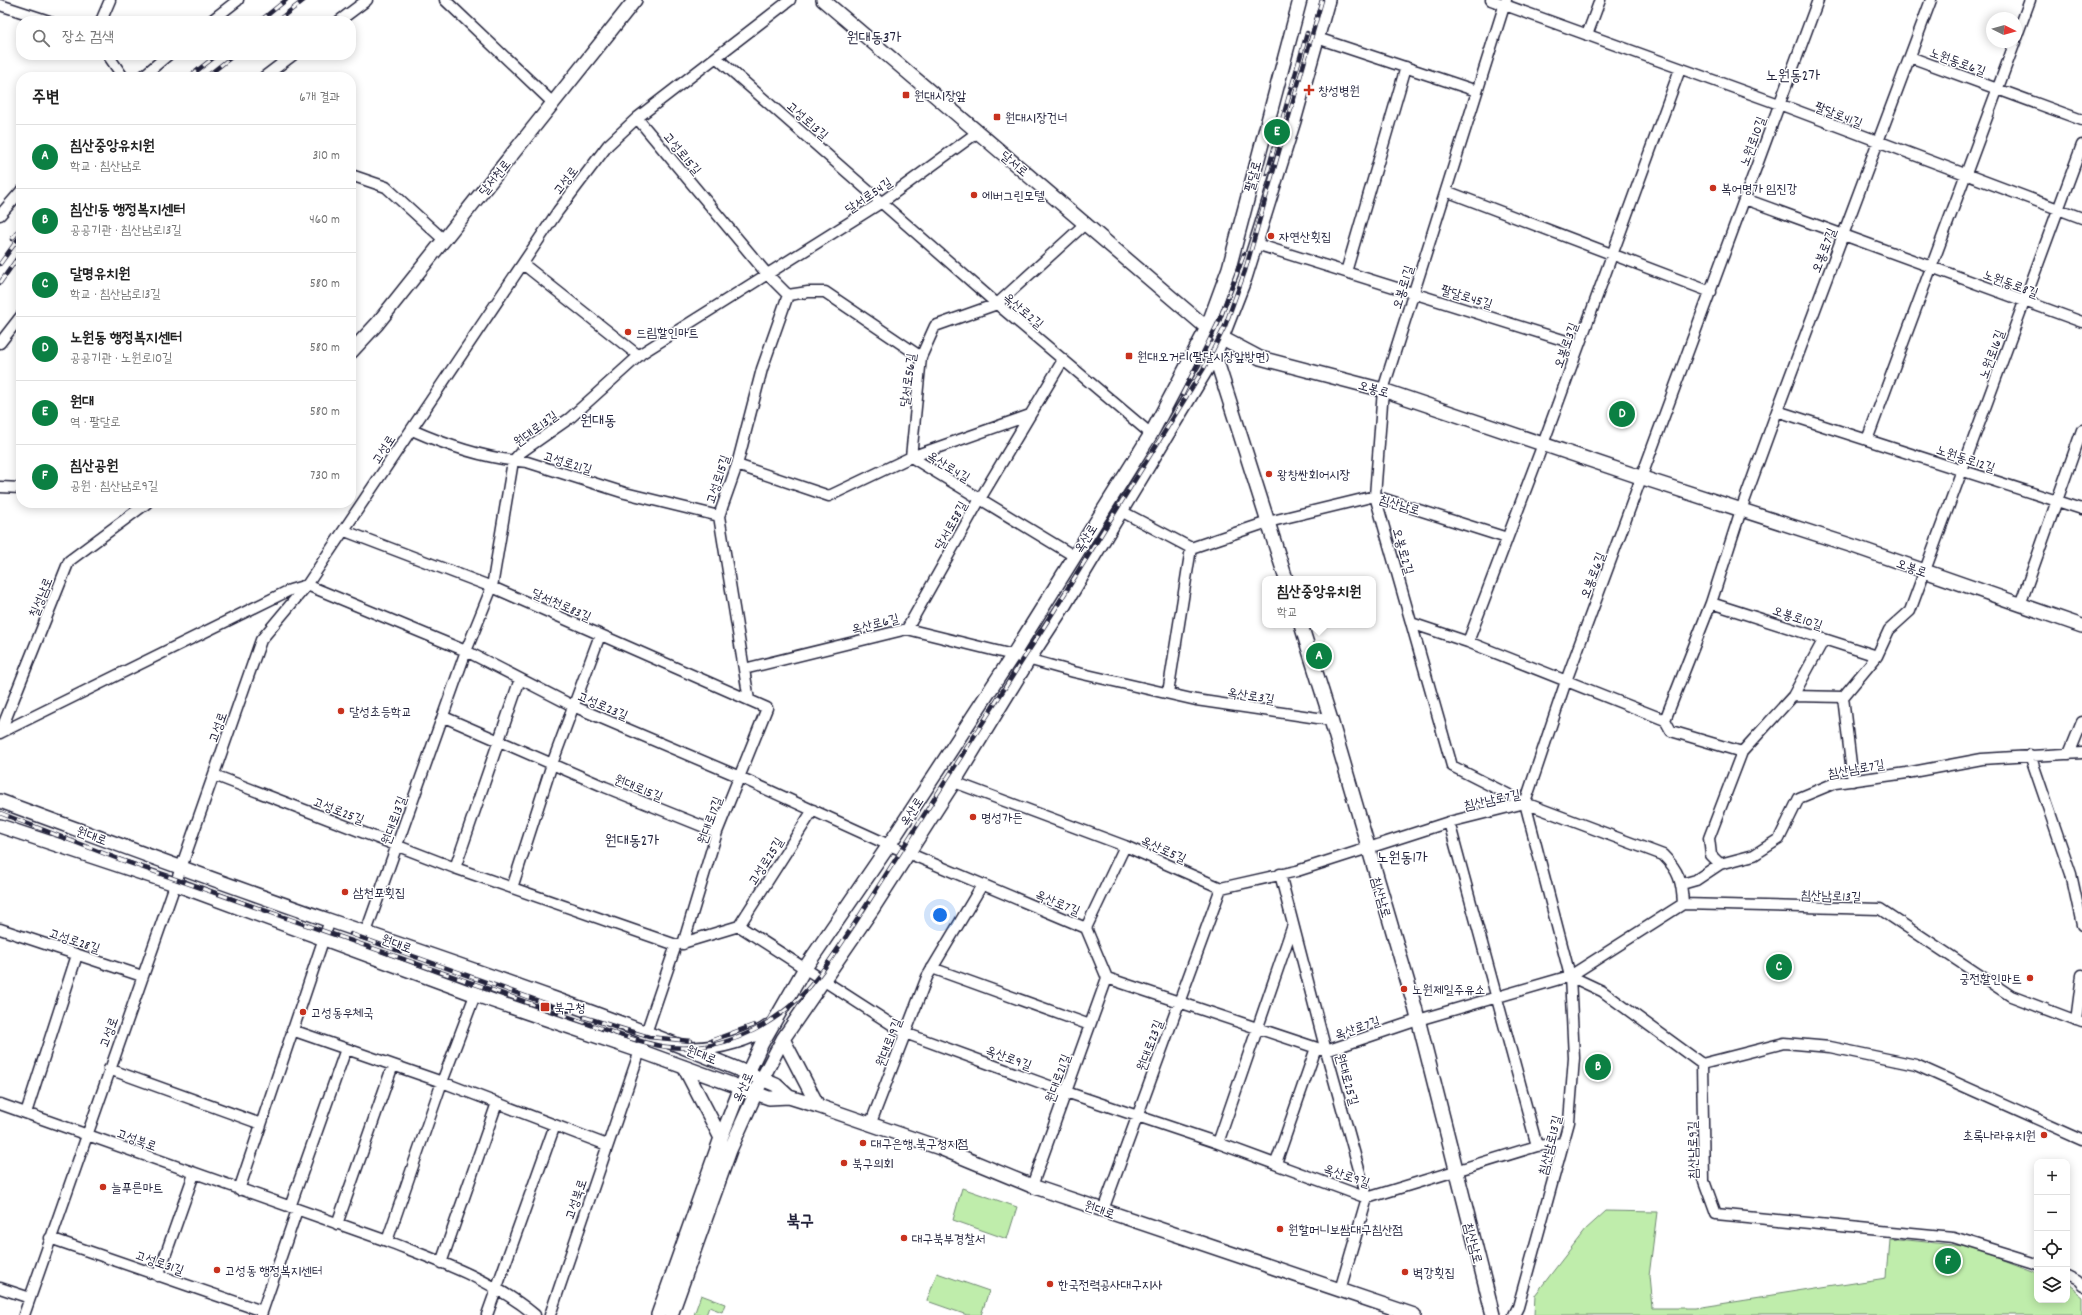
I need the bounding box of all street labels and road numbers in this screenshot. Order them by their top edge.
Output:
street label: 노원동로6길 [1926,44,1988,82]
street label: 고성로13길 [781,98,832,146]
street label: 팔달로41길 [1811,98,1865,134]
street label: 노원로10길 [1737,114,1772,169]
street label: 고성로15길 [658,129,705,180]
street label: 달서로 [995,148,1032,182]
street label: 달서천로 [475,156,516,201]
street label: 팔달로 [1241,159,1268,194]
street label: 고성로 [550,163,584,200]
street label: 달서로54길 [842,174,897,220]
street label: 오봉로7길 [1808,226,1843,276]
street label: 오봉로1길 [1389,264,1420,312]
street label: 노원동로8길 [1980,267,2040,304]
street label: 팔달로45길 [1438,282,1495,315]
street label: 옥산로2길 [998,289,1047,334]
street label: 오봉로3길 [1550,320,1584,371]
street label: 노원로16길 [1976,328,2011,382]
street label: 달서로56길 [896,352,923,409]
street label: 오봉로 [1356,377,1391,404]
street label: 원대로13길 [510,408,562,453]
street label: 고성로 [369,432,402,469]
street label: 노원동로12길 [1933,442,1997,479]
street label: 고성로21길 [540,448,594,481]
street label: 옥산로4길 [923,448,973,488]
street label: 고성로15길 [703,453,736,507]
street label: 침산남로 [1376,491,1422,522]
street label: 달서로58길 [931,498,973,554]
street label: 옥산로 [1071,521,1103,558]
street label: 오봉로2길 [1386,526,1417,577]
street label: 오봉로6길 [1577,550,1612,602]
street label: 오봉로 [1893,555,1929,583]
street label: 칠성남로 [26,575,59,621]
street label: 달서천로83길 [528,585,594,628]
street label: 오봉로10길 [1770,602,1825,636]
street label: 옥산로6길 [850,610,901,640]
street label: 옥산로3길 [1226,684,1276,711]
street label: 고성로23길 [574,688,630,726]
street label: 고성로 [205,710,233,746]
street label: 침산남로7길 [1827,756,1886,785]
street label: 원대로15길 [611,771,665,808]
street label: 침산남로7길 [1463,786,1523,817]
street label: 고성로25길 [310,794,367,831]
street label: 원대로13길 [378,794,413,848]
street label: 원대로17길 [694,794,729,847]
street label: 옥산로 [897,794,930,831]
street label: 원대로 [73,823,109,852]
street label: 옥산로5길 [1137,833,1189,870]
street label: 고성로25길 [745,835,789,890]
street label: 침산남로 [1365,875,1394,920]
street label: 옥산로7길 [1032,887,1082,922]
street label: 침산남로13길 [1800,887,1862,908]
street label: 고성로28길 [46,925,102,960]
street label: 원대로 [378,931,414,960]
street label: 옥산로7길 [1333,1013,1383,1046]
street label: 고성로 [96,1015,125,1051]
street label: 원대로19길 [872,1016,908,1070]
street label: 원대로23길 [1133,1018,1169,1074]
street label: 원대로 [683,1042,719,1071]
street label: 옥산로9길 [982,1042,1034,1076]
street label: 원대로25길 [1329,1051,1362,1108]
street label: 원대로21길 [1042,1052,1077,1106]
street label: 옥산로 [729,1070,759,1106]
street label: 침산남로13길 [1535,1114,1568,1177]
street label: 침산남로9길 [1684,1121,1705,1179]
street label: 고성북로 [113,1125,159,1157]
street label: 옥산로9길 [1321,1161,1372,1194]
street label: 고성북로 [562,1177,593,1223]
street label: 원대로 [1081,1197,1117,1225]
street label: 침산남로 [1457,1221,1486,1266]
street label: 고성로31길 [132,1247,186,1282]

